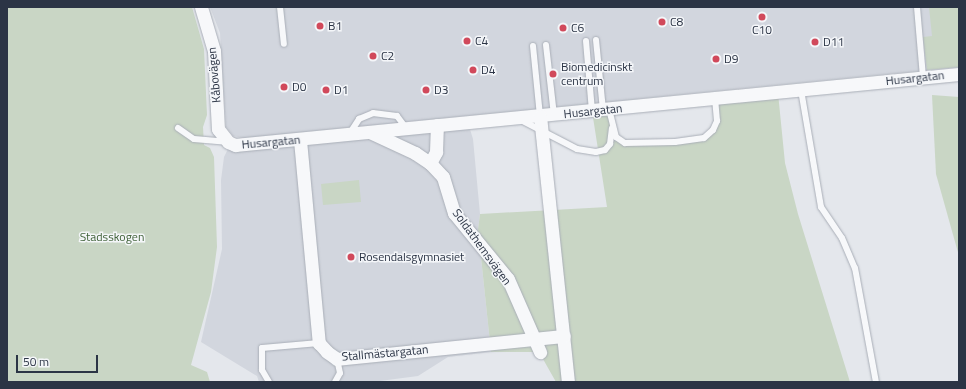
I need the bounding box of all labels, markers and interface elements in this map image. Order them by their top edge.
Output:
marker: C10 [757,12,767,22]
place label: C8 [670,15,683,29]
marker: C8 [657,17,667,27]
place label: B1 [328,19,342,33]
marker: B1 [315,21,325,31]
place label: C6 [571,21,584,35]
marker: C6 [558,23,568,33]
place label: C10 [752,23,772,37]
place label: C4 [475,34,488,48]
place label: D11 [823,35,844,49]
marker: C4 [462,36,472,46]
marker: D11 [810,37,820,47]
street label: Kåbovägen [204,47,224,103]
place label: C2 [381,49,394,63]
marker: C2 [368,51,378,61]
place label: D9 [724,52,738,66]
marker: D9 [711,54,721,64]
place label: Biomedicinskt centrum [561,60,632,88]
place label: D4 [481,63,495,77]
marker: D4 [468,65,478,75]
street label: Husargatan [885,68,945,88]
marker: Biomedicinskt centrum [548,69,558,79]
place label: D0 [292,80,306,94]
marker: D0 [279,82,289,92]
place label: D1 [334,83,348,97]
place label: D3 [434,83,448,97]
marker: D1 [321,85,331,95]
marker: D3 [421,85,431,95]
street label: Husargatan [563,101,623,121]
street label: Husargatan [241,132,301,152]
street label: Soldathemsvägen [450,206,514,288]
park label: Stadsskogen [80,230,144,244]
place label: Rosendalsgymnasiet [359,250,464,264]
marker: Rosendalsgymnasiet [346,252,356,262]
street label: Stallmästargatan [341,342,429,364]
scale bar [18,347,100,373]
text: 50 m [23,352,49,371]

